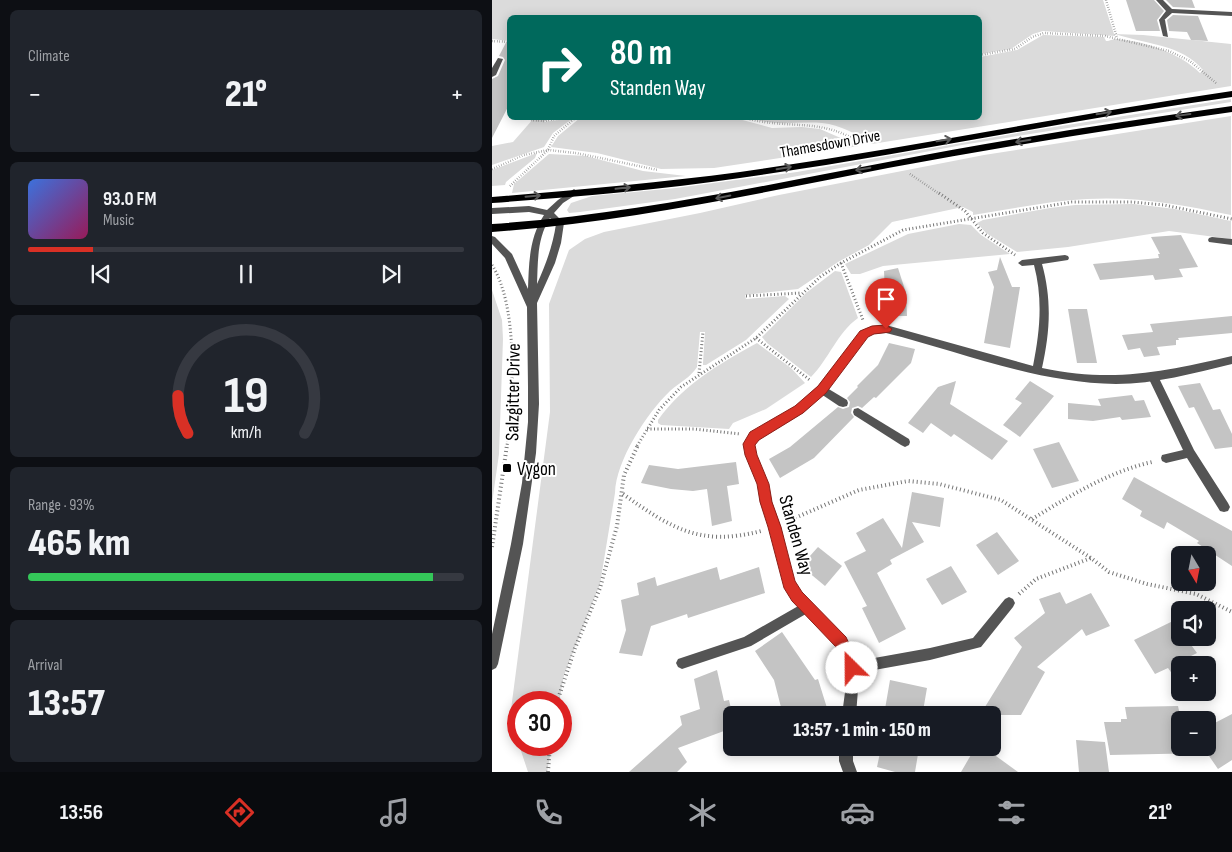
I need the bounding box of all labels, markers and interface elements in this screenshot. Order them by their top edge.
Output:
text: 80 m [610,32,672,75]
icon: right [527,35,592,100]
text: Climate [28,47,70,66]
text: 21° [225,72,267,117]
text: Standen Way [610,75,705,102]
text: − [28,78,42,111]
text: + [450,78,464,111]
one-way arrow [1096,107,1112,117]
one-way arrow [1176,111,1192,121]
street label: Thamesdown Drive [779,126,882,163]
one-way arrow [936,134,952,144]
one-way arrow [1015,137,1031,147]
one-way arrow [775,162,791,172]
one-way arrow [855,165,871,175]
one-way arrow [614,183,630,193]
text: 93.0 FM [103,188,156,211]
one-way arrow [525,191,541,201]
one-way arrow [715,193,731,202]
text: Music [103,211,134,230]
icon: previous [87,260,115,288]
icon: pause [232,260,260,288]
icon: next [377,260,405,288]
pin [865,278,907,329]
icon: arrive [872,285,900,313]
street label: Salzgitter Drive [501,343,526,441]
text: 19 [223,365,269,428]
text: km/h [231,422,261,443]
place label: Vygon [517,458,556,481]
marker: Vygon [501,462,513,474]
street label: Standen Way [773,493,818,579]
text: Range · 93% [28,496,95,515]
text: 465 km [28,521,130,566]
north arrow [1171,546,1216,591]
map controls [1171,546,1216,756]
button: sound [1171,601,1216,646]
position arrow [825,641,877,693]
text: Arrival [28,656,62,675]
button: + [1171,656,1216,701]
text: 13:57 [28,681,105,726]
speed limit sign: 30 [507,691,572,756]
button: − [1171,711,1216,756]
text: 13:57 · 1 min · 150 m [793,719,931,742]
icon: directions [222,795,257,830]
icon: music [377,795,412,830]
icon: phone [531,795,566,830]
icon: climate [685,795,720,830]
icon: car [840,795,875,830]
icon: filters [994,795,1029,830]
text: 13:56 [60,799,103,826]
text: 21° [1148,799,1172,826]

